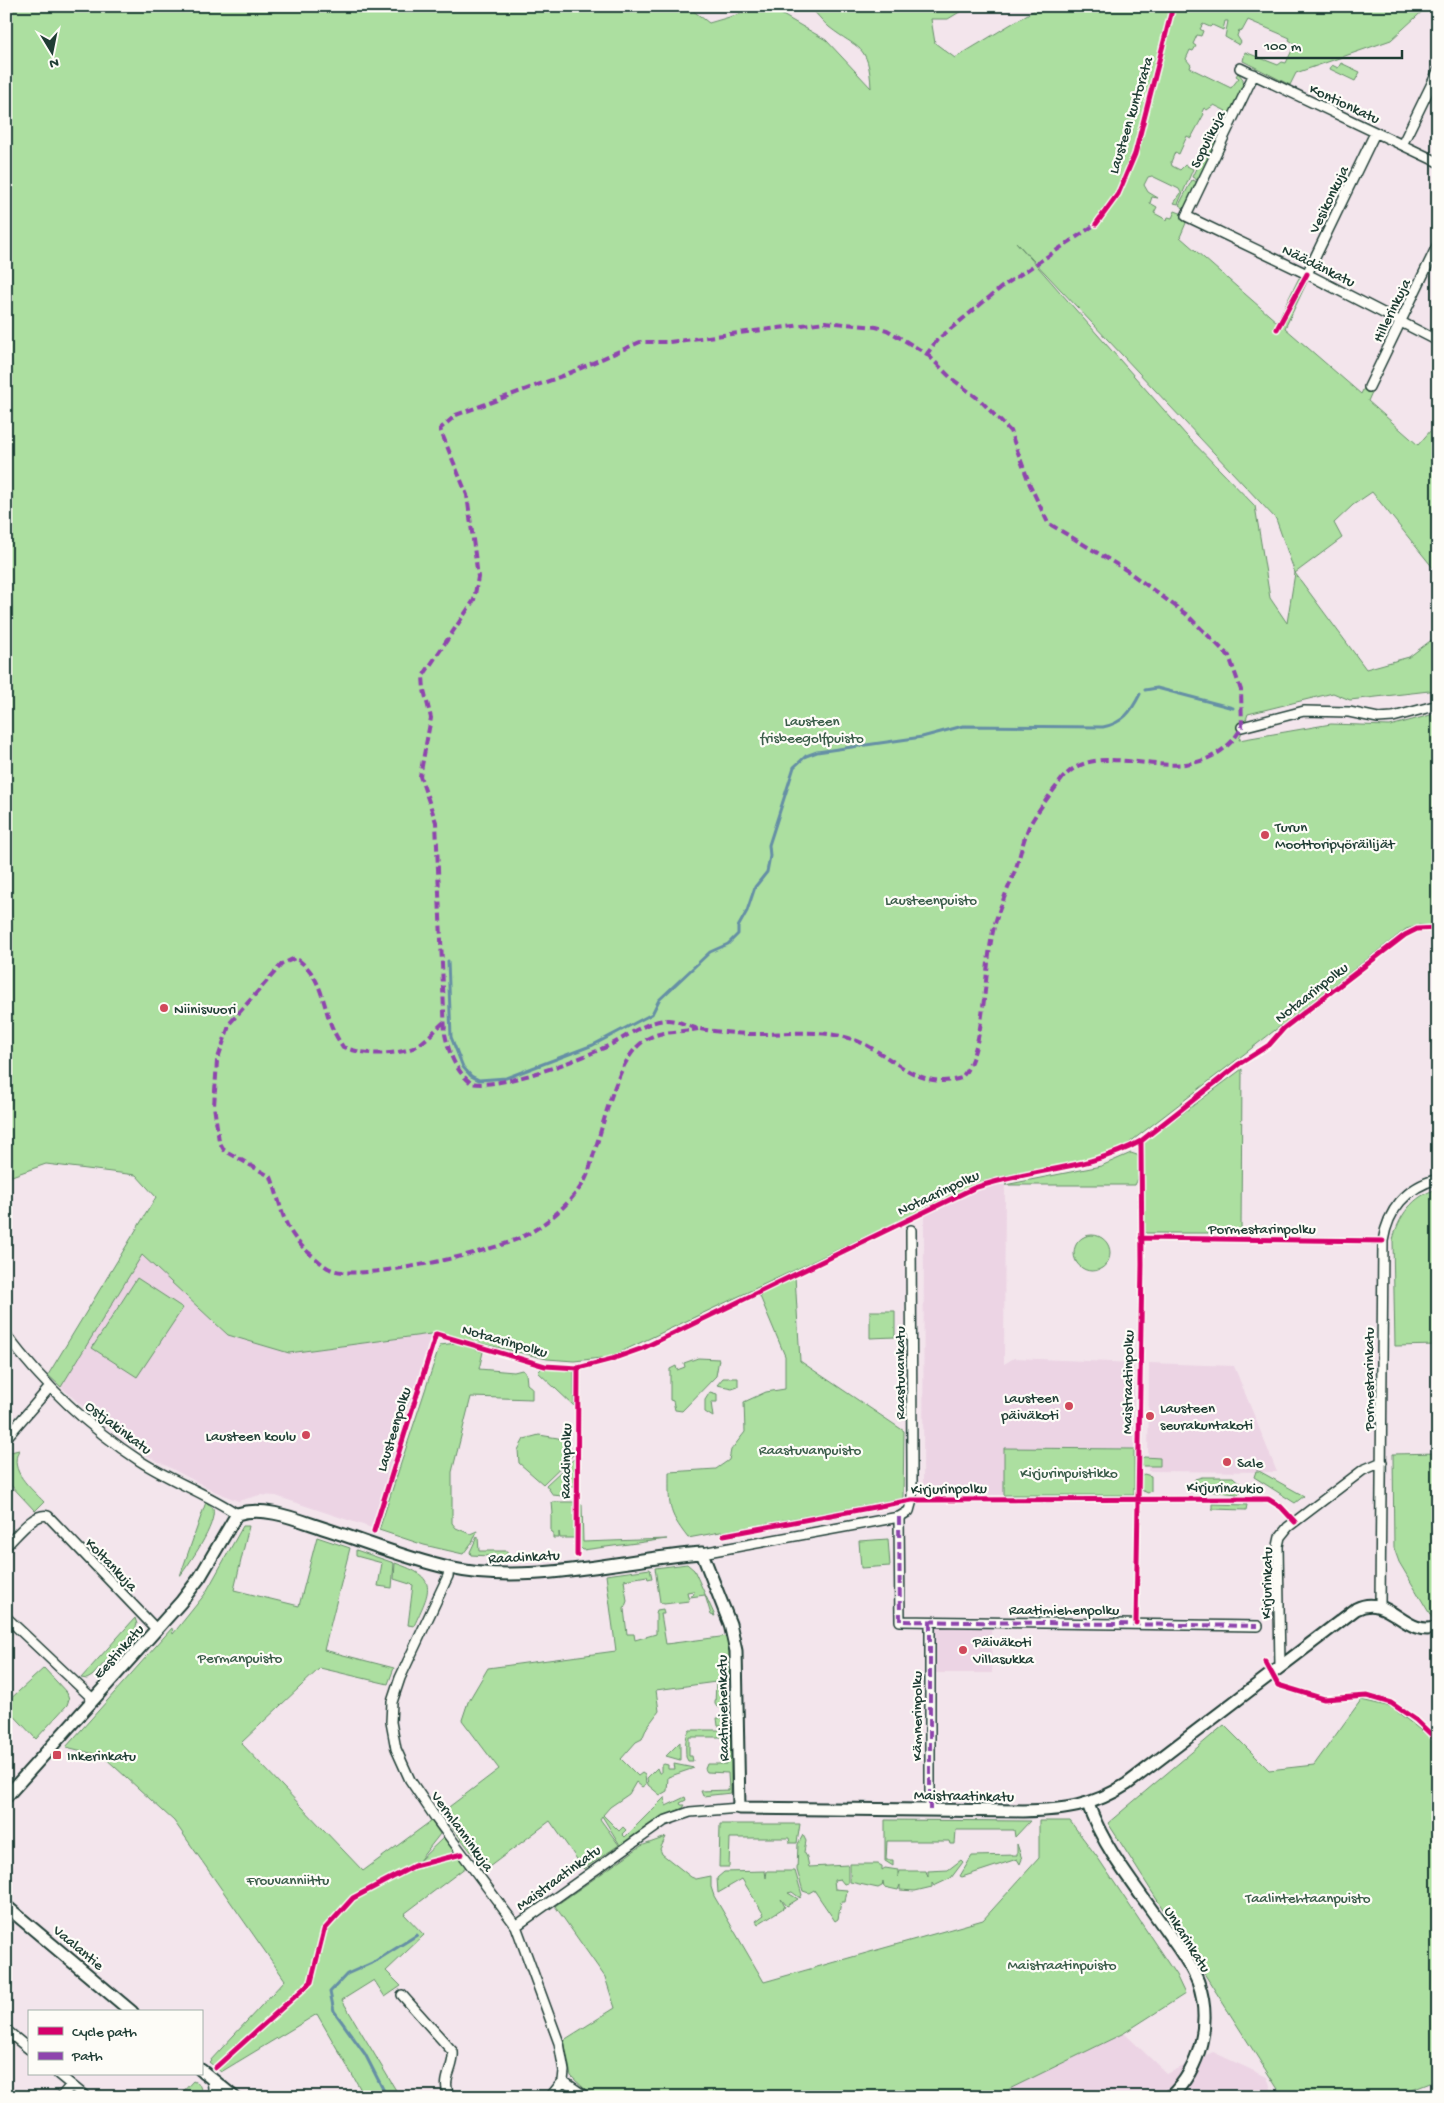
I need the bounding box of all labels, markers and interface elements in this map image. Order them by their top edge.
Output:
north arrow [28,28,78,78]
scale bar [1256,28,1403,60]
text: 100 m [1263,38,1302,56]
text: N [48,53,60,72]
street label: Lausteen kuntorata [1106,54,1158,176]
street label: Kontionkatu [1306,81,1382,129]
street label: Sopulikuja [1187,107,1231,172]
street label: Vesikonkuja [1305,163,1354,237]
street label: Näädänkatu [1279,241,1358,292]
street label: Hillerinkuja [1370,276,1416,346]
park label: Lausteen frisbeegolfpuisto [759,713,864,748]
place label: Turun Moottoripyöräilijät [1274,819,1396,854]
marker: Turun Moottoripyöräilijät [1259,829,1271,841]
park label: Lausteenpuisto [885,892,977,910]
street label: Notaarinpolku [1272,959,1353,1028]
place label: Niinisvuori [174,1001,236,1019]
marker: Niinisvuori [158,1002,170,1014]
street label: Notaarinpolku [895,1167,983,1221]
street label: Pormestarinpolku [1207,1221,1316,1239]
street label: Notaarinpolku [460,1321,549,1363]
street label: Raastuvankatu [892,1326,910,1420]
street label: Pormestarinkatu [1361,1327,1379,1432]
street label: Maistraatinpolku [1119,1330,1139,1434]
street label: Lausteenpolku [374,1385,416,1474]
place label: Lausteen päiväkoti [1000,1390,1059,1425]
street label: Ostjakinkatu [81,1398,155,1459]
marker: Lausteen päiväkoti [1063,1400,1075,1412]
place label: Lausteen seurakuntakoti [1160,1400,1253,1435]
marker: Lausteen seurakuntakoti [1144,1410,1156,1422]
street label: Raadinpolku [557,1423,577,1499]
place label: Lausteen koulu [205,1428,296,1446]
marker: Lausteen koulu [300,1429,312,1441]
park label: Raastuvanpuisto [759,1442,861,1460]
place label: Sale [1237,1455,1264,1473]
marker: Sale [1221,1456,1233,1468]
park label: Kirjurinpuistikko [1020,1465,1118,1483]
street label: Kirjurinaukio [1186,1479,1264,1499]
street label: Kirjurinpolku [911,1480,987,1500]
street label: Koltankuja [81,1535,141,1596]
street label: Raadinkatu [488,1547,560,1569]
street label: Kirjurinkatu [1258,1547,1278,1619]
street label: Raatimiehenpolku [1009,1602,1119,1620]
street label: Eestinkatu [90,1621,149,1683]
place label: Päiväkoti Villasukka [972,1634,1034,1669]
marker: Päiväkoti Villasukka [957,1644,969,1656]
park label: Permanpuisto [197,1650,282,1668]
street label: Raatimiehenkatu [714,1654,734,1761]
street label: Kämnerinpolku [909,1671,927,1761]
place label: Inkerinkatu [67,1748,136,1766]
marker: Inkerinkatu [51,1749,63,1761]
street label: Maistraatinkatu [914,1787,1014,1807]
street label: Vermlanninkuja [426,1788,497,1876]
street label: Maistraatinkatu [513,1842,605,1915]
park label: Frouvanniittu [246,1872,329,1890]
park label: Taalintehtaanpuisto [1244,1890,1371,1908]
street label: Unkarinkatu [1159,1904,1214,1976]
street label: Vaalantie [48,1921,107,1975]
park label: Maistraatinpuisto [1007,1957,1117,1975]
legend [28,2010,202,2076]
text: Cycle path [72,2024,137,2042]
text: Path [71,2048,103,2066]

